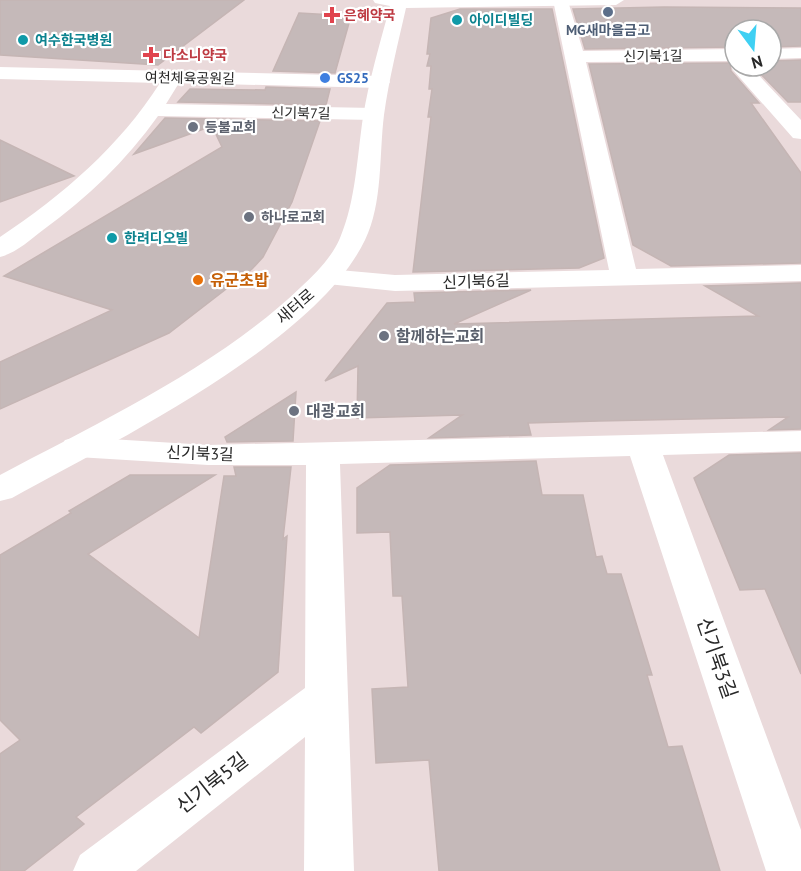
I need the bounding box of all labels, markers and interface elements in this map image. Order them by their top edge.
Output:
marker: MG새마을금고 [601,5,615,19]
place label: 은혜약국 [344,6,396,24]
marker: 은혜약국 [325,8,339,22]
place label: 아이디빌딩 [469,11,533,29]
marker: 아이디빌딩 [450,13,464,27]
north arrow [723,18,783,78]
place label: MG새마을금고 [566,21,650,39]
place label: 여수한국병원 [35,31,112,49]
marker: 여수한국병원 [16,33,30,47]
place label: 다소니약국 [163,46,228,64]
street label: 신기북1길 [623,46,683,66]
marker: 다소니약국 [144,48,158,62]
text: N [749,51,765,73]
street label: 여천체육공원길 [145,68,235,88]
place label: GS25 [337,69,369,87]
marker: GS25 [318,71,332,85]
street label: 신기북7길 [271,103,331,123]
place label: 등불교회 [205,118,257,136]
marker: 등불교회 [186,120,200,134]
place label: 하나로교회 [261,208,325,226]
marker: 하나로교회 [242,210,256,224]
place label: 한려디오빌 [124,229,188,247]
marker: 한려디오빌 [105,231,119,245]
place label: 유군초밥 [210,270,269,290]
street label: 신기북6길 [442,270,510,292]
marker: 유군초밥 [191,273,205,287]
street label: 새터로 [272,284,318,328]
place label: 함께하는교회 [396,326,484,346]
marker: 함께하는교회 [377,329,391,343]
place label: 대광교회 [306,401,365,421]
marker: 대광교회 [287,404,301,418]
street label: 신기북3길 [166,442,234,464]
street label: 신기북3길 [691,614,743,702]
street label: 신기북5길 [171,747,253,819]

